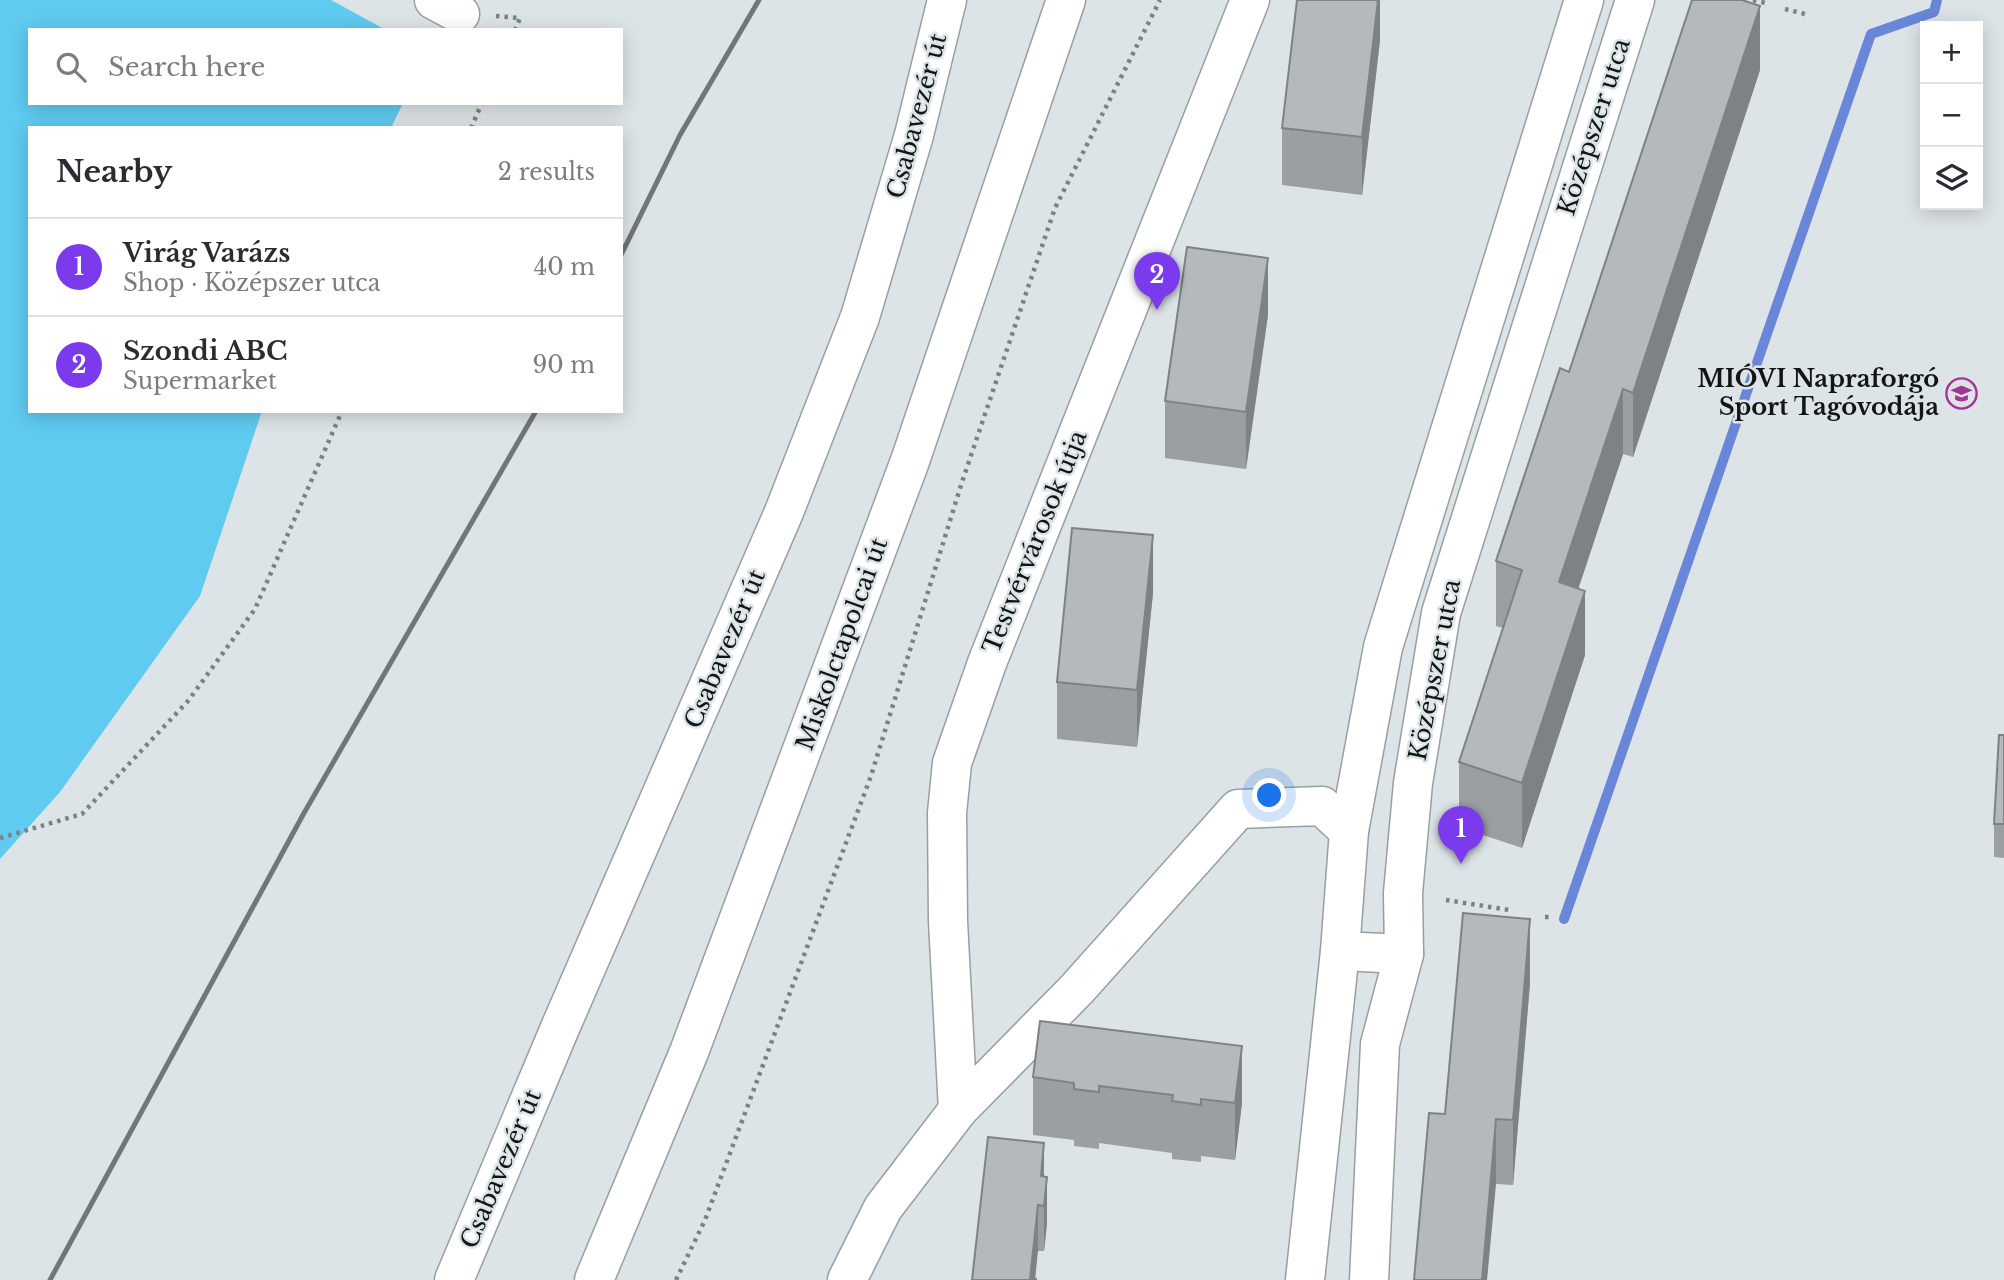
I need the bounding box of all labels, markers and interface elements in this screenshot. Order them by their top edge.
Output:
map controls [1920,21,1983,210]
button: + [1920,21,1983,84]
search box [28,28,623,105]
street label: Csabavezér út [881,30,952,202]
street label: Középszer utca [1551,34,1636,219]
icon: search [52,48,90,86]
text: Search here [108,51,265,83]
button: − [1920,84,1983,147]
button: layers [1920,147,1983,210]
text: Nearby [56,153,172,190]
text: 2 results [498,158,595,186]
text: Virág Varázs [123,237,290,269]
pin: 2 [1134,252,1180,310]
text: 1 [74,253,84,281]
text: 40 m [534,253,595,281]
text: Shop · Középszer utca [123,269,380,297]
text: Szondi ABC [123,335,287,367]
text: 2 [72,351,86,379]
text: 90 m [533,351,595,379]
place label: MIÓVI Napraforgó Sport Tagóvodája [1697,363,1939,421]
text: Supermarket [123,367,277,395]
school or university icon: MIÓVI Napraforgó Sport Tagóvodája [1945,376,1979,410]
street label: Testvérvárosok útja [977,425,1093,658]
street label: Miskolctapolcai út [790,534,893,754]
street label: Csabavezér út [678,565,771,733]
street label: Középszer utca [1403,576,1466,763]
your location [1252,778,1286,812]
pin: 1 [1438,806,1484,864]
street label: Csabavezér út [454,1085,547,1253]

